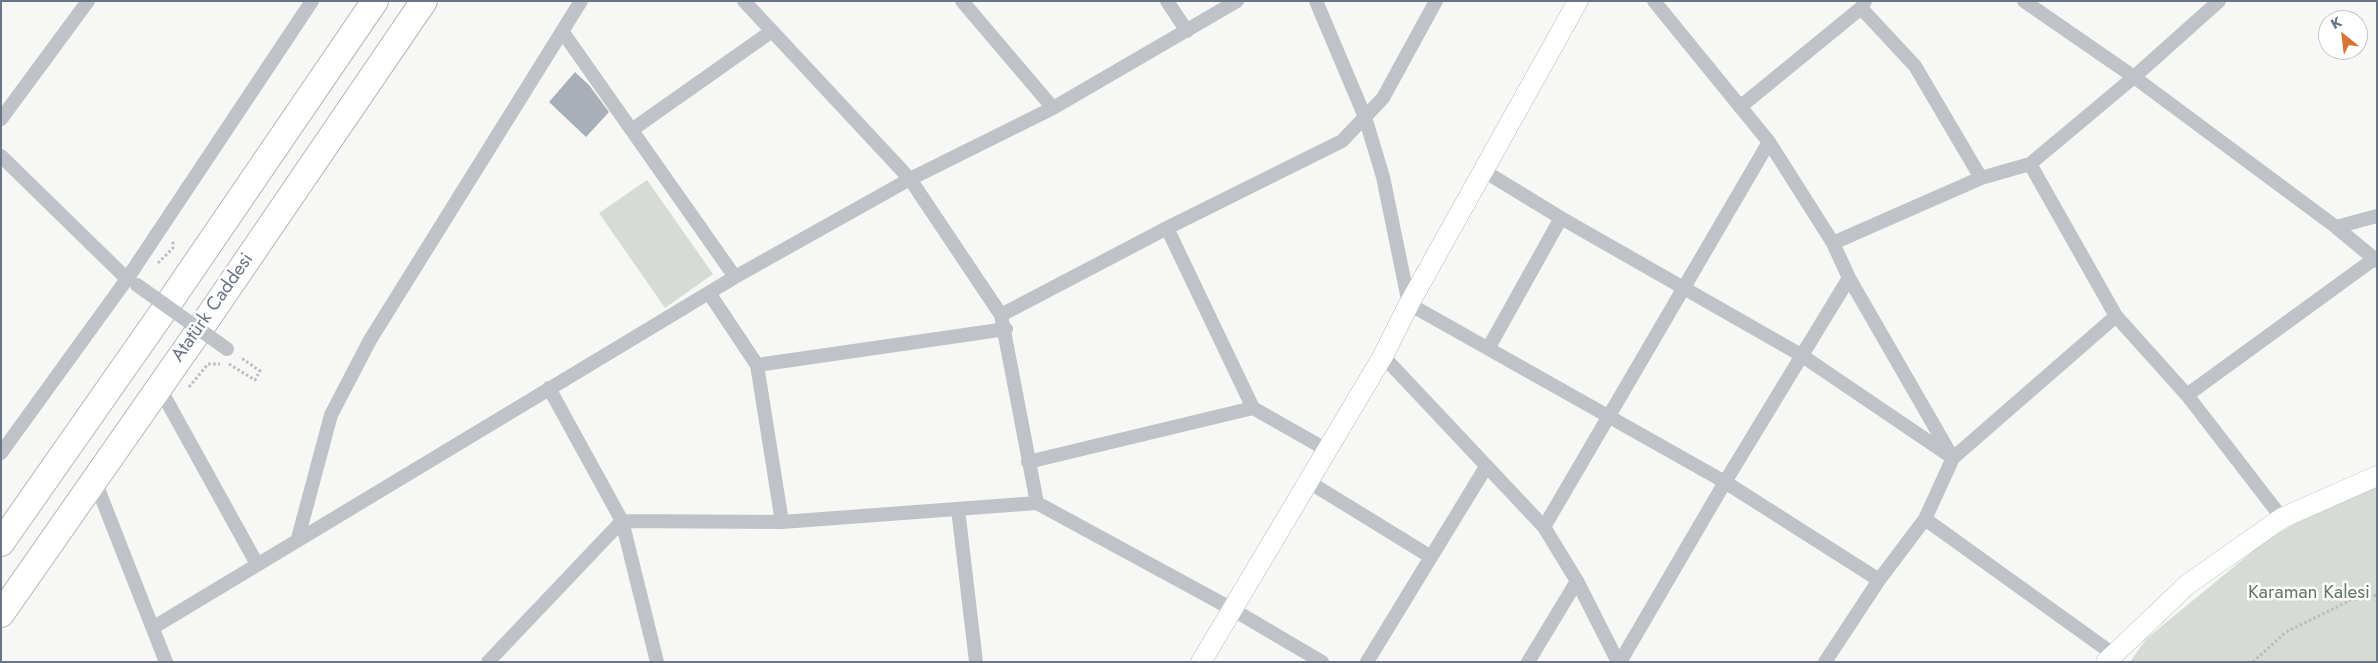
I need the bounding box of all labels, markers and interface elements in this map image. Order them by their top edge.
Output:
north arrow [2318,10,2368,60]
text: K [2327,12,2345,34]
street label: Atatürk Caddesi [167,249,259,367]
park label: Karaman Kalesi [2248,582,2370,604]

